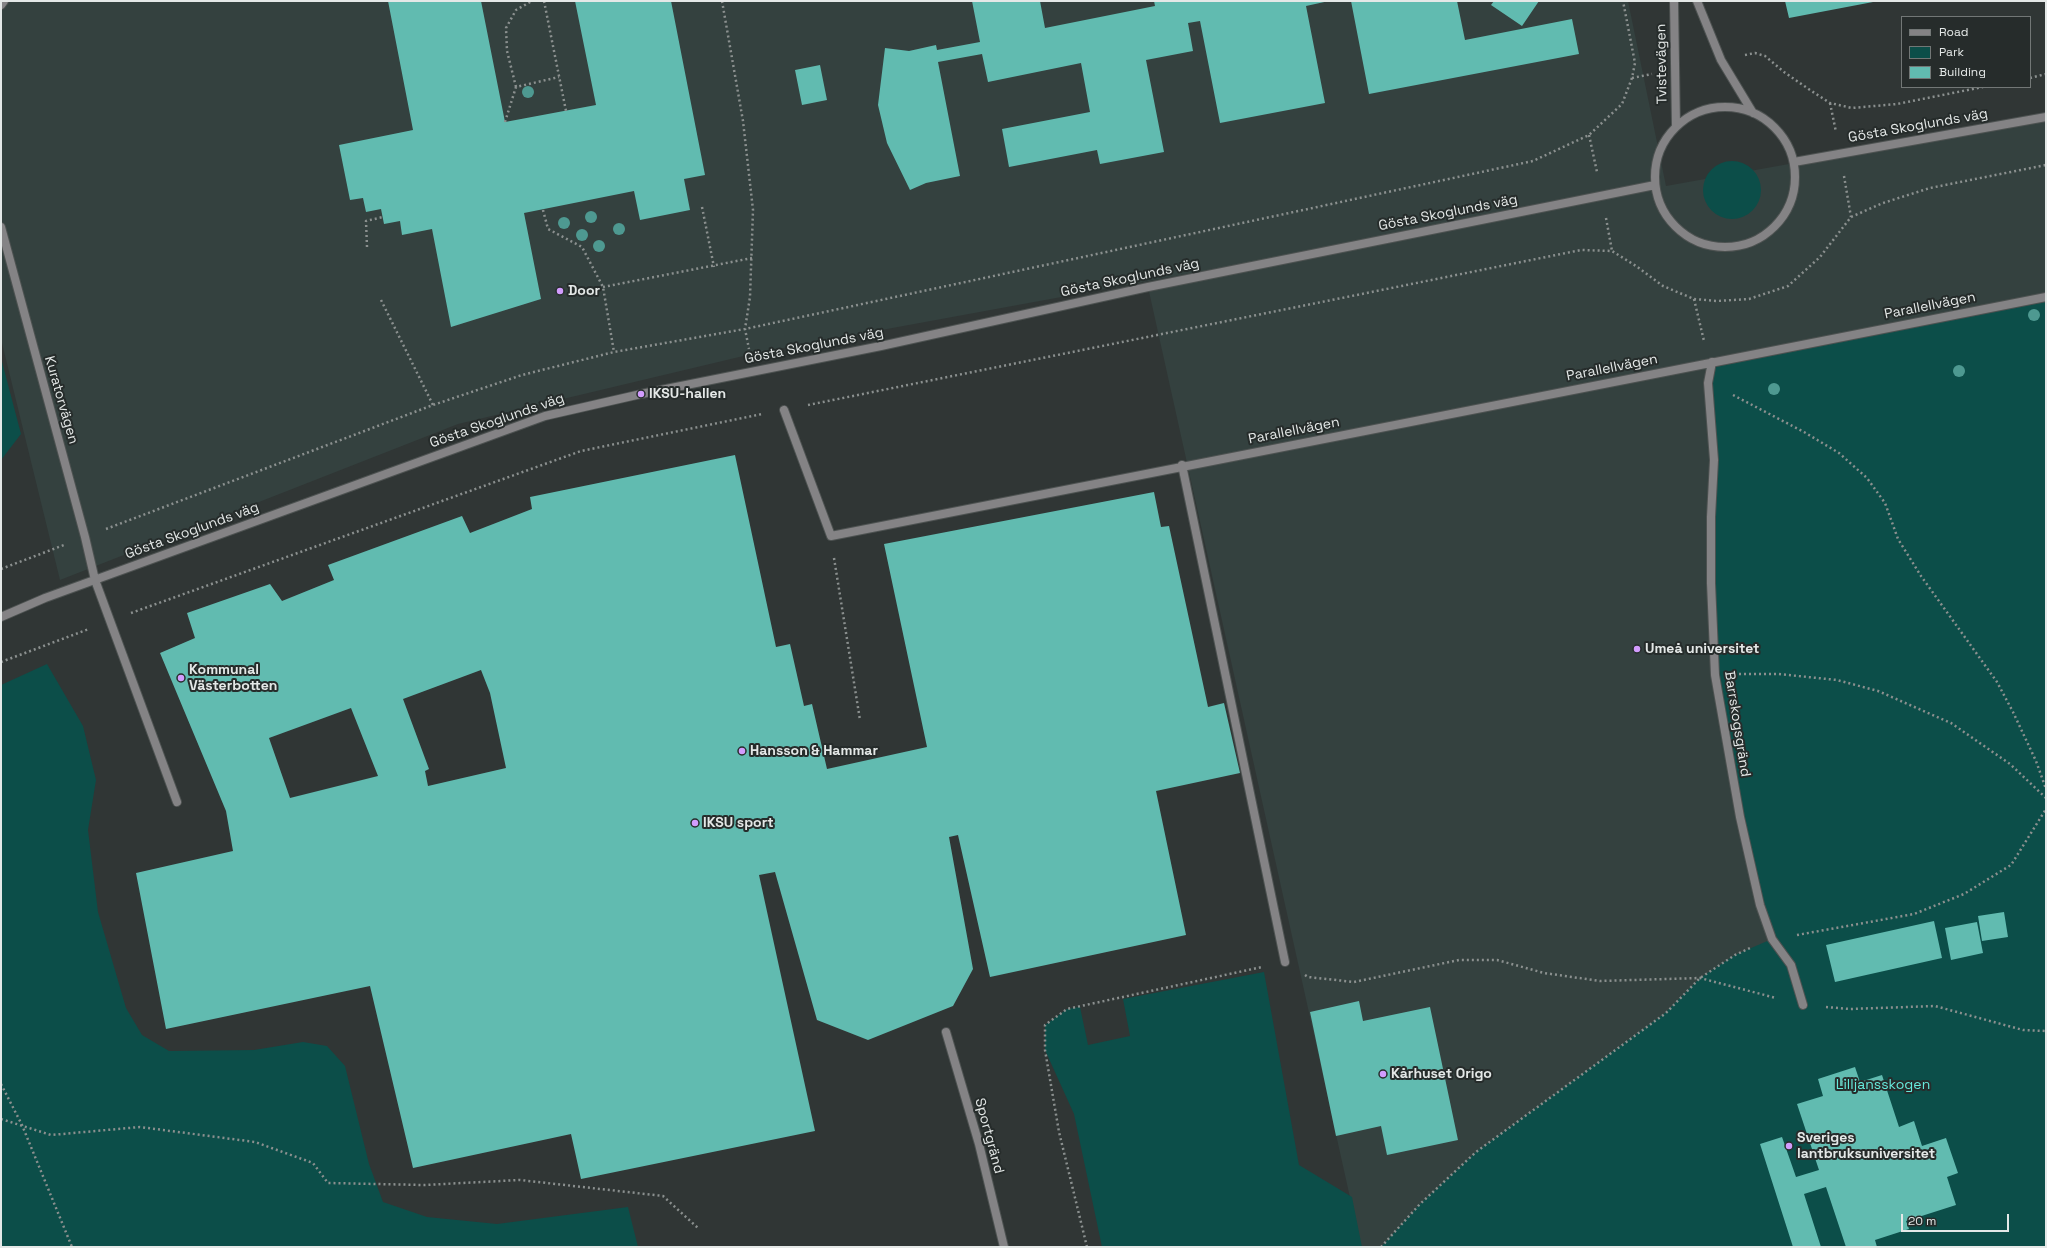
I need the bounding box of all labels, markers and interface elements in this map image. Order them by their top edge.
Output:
legend [1901,16,2031,88]
street label: Tvistevägen [1653,24,1671,104]
text: Road [1939,24,1968,40]
text: Park [1939,44,1964,60]
text: Building [1939,64,1986,80]
street label: Gösta Skoglunds väg [1847,105,1989,147]
street label: Gösta Skoglunds väg [1377,191,1519,235]
street label: Gösta Skoglunds väg [1059,255,1201,301]
place label: Door [568,283,600,299]
marker: Door [555,286,565,296]
street label: Parallellvägen [1883,289,1977,323]
street label: Gösta Skoglunds väg [743,324,885,368]
street label: Parallellvägen [1565,351,1659,385]
street label: Kuratorvägen [40,354,82,446]
place label: IKSU-hallen [649,386,726,402]
marker: IKSU-hallen [636,389,646,399]
street label: Gösta Skoglunds väg [427,390,567,452]
street label: Parallellvägen [1247,414,1341,448]
street label: Gösta Skoglunds väg [123,499,261,563]
place label: Umeå universitet [1645,641,1759,657]
marker: Umeå universitet [1632,644,1642,654]
place label: Kommunal Västerbotten [189,662,277,694]
street label: Barrskogsgränd [1720,670,1754,778]
marker: Kommunal Västerbotten [176,673,186,683]
place label: Hansson & Hammar [750,743,878,759]
marker: Hansson & Hammar [737,746,747,756]
place label: IKSU sport [703,815,774,831]
marker: IKSU sport [690,818,700,828]
place label: Kårhuset Origo [1391,1066,1492,1082]
marker: Kårhuset Origo [1378,1069,1388,1079]
park label: Lilljansskogen [1836,1077,1930,1093]
street label: Sportgränd [971,1096,1007,1176]
place label: Sveriges lantbruksuniversitet [1797,1130,1935,1162]
marker: Sveriges lantbruksuniversitet [1784,1141,1794,1151]
scale bar [1903,1206,2011,1232]
text: 20 m [1908,1213,1936,1229]

